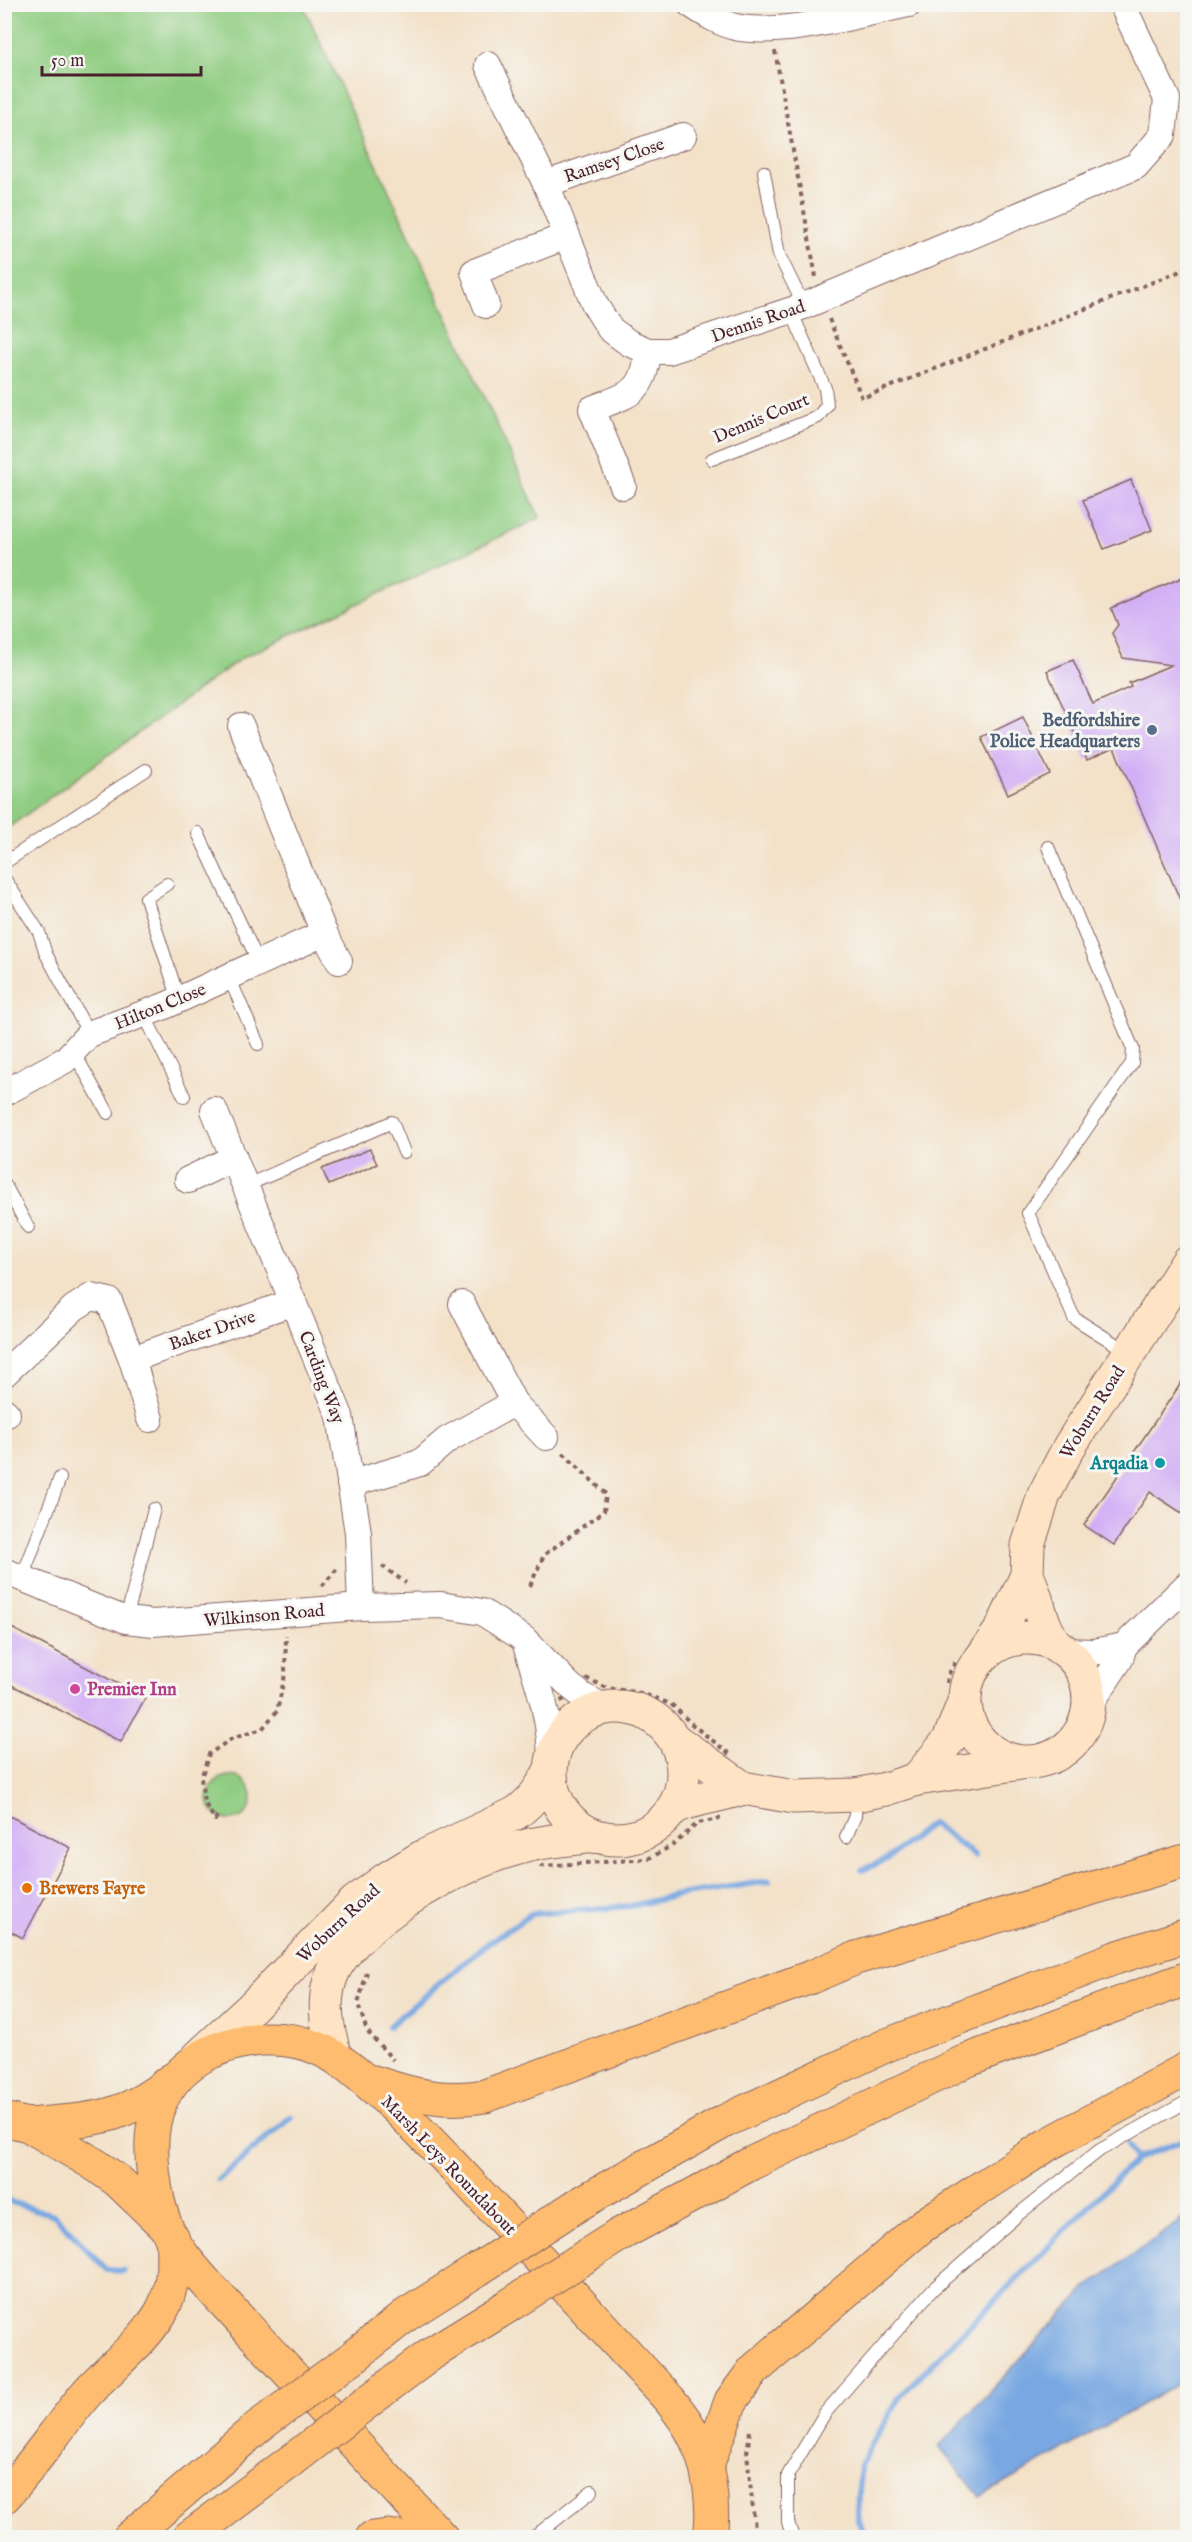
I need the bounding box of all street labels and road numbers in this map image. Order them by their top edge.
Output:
street label: Ramsey Close [561,134,668,189]
street label: Dennis Road [709,296,809,349]
street label: Dennis Court [710,389,813,450]
street label: Hilton Close [112,979,210,1036]
street label: Baker Drive [166,1306,259,1357]
street label: Carding Way [292,1328,349,1427]
street label: Woburn Road [1056,1362,1131,1464]
street label: Wilkinson Road [203,1600,326,1633]
street label: Woburn Road [293,1879,386,1969]
street label: Marsh Leys Roundabout [375,2091,521,2241]

